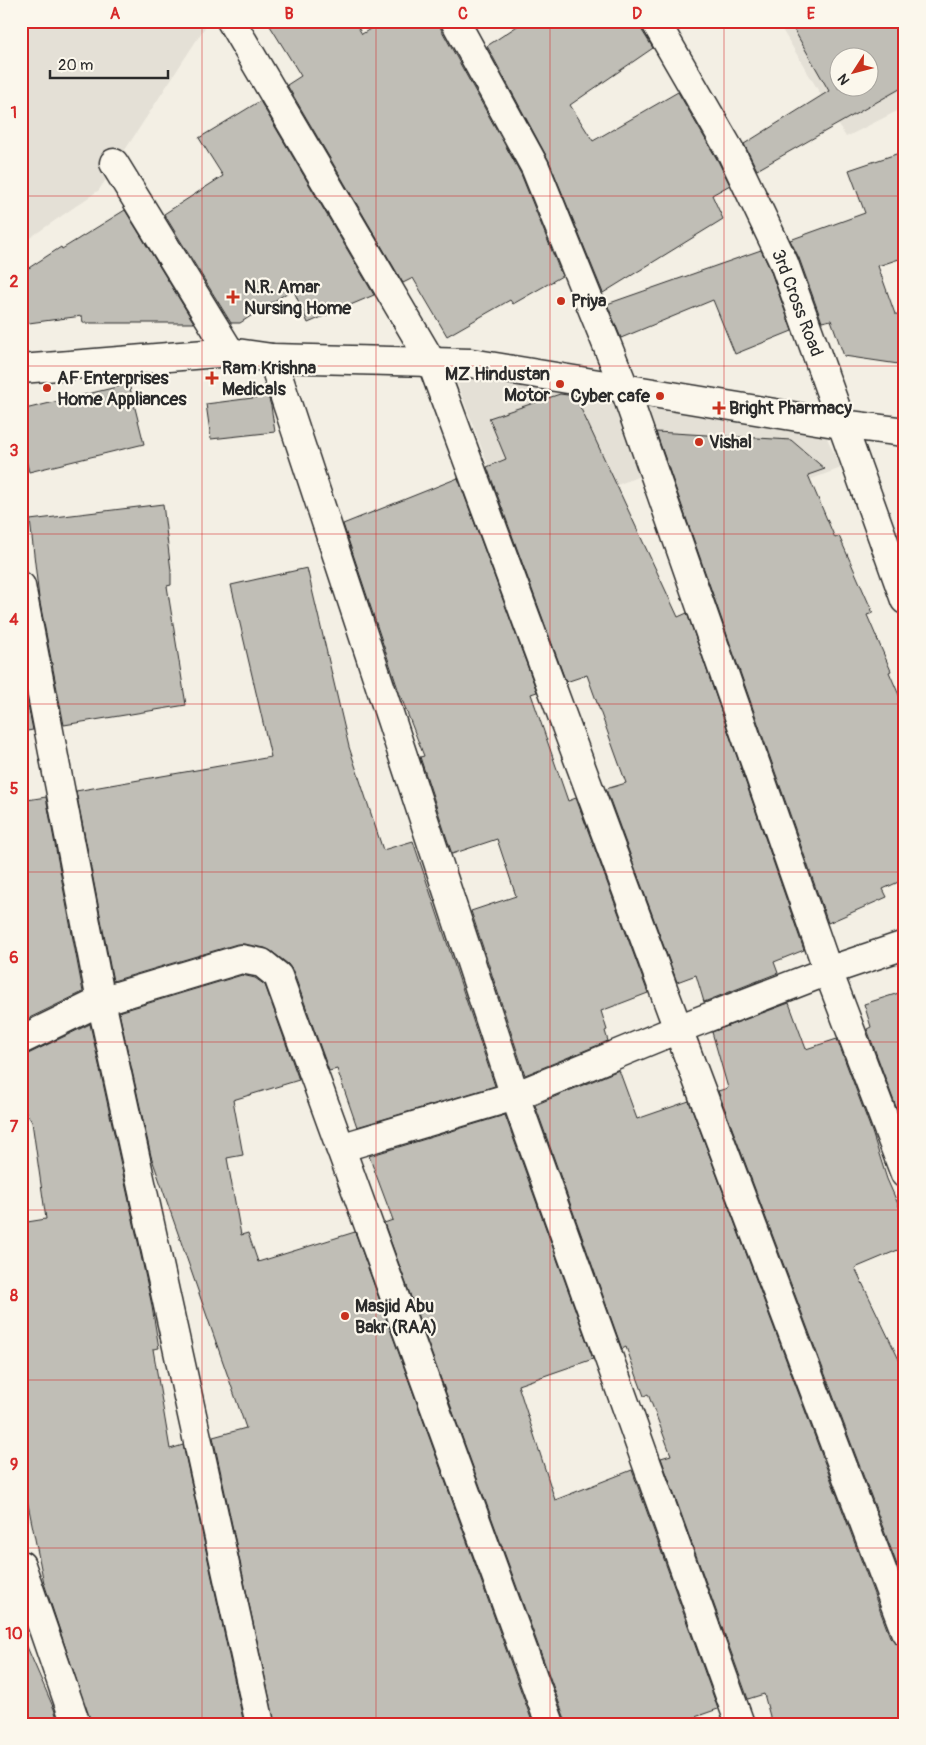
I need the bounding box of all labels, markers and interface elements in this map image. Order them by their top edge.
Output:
text: A [110,4,121,24]
text: B [284,4,294,24]
text: C [458,4,468,24]
text: D [632,4,642,24]
text: E [807,4,816,24]
scale bar [50,48,168,80]
north arrow [828,48,878,98]
text: 20 m [58,56,93,75]
text: N [834,71,854,88]
text: 1 [11,103,17,123]
street label: 3rd Cross Road [766,246,828,360]
text: 2 [10,272,19,292]
place label: N.R. Amar Nursing Home [244,276,352,320]
marker: N.R. Amar Nursing Home [226,290,240,304]
place label: Priya [571,290,607,313]
marker: Priya [555,295,567,307]
place label: Ram Krishna Medicals [222,357,317,401]
place label: MZ Hindustan Motor [445,363,551,407]
place label: AF Enterprises Home Appliances [57,367,187,411]
marker: Ram Krishna Medicals [206,372,218,384]
marker: MZ Hindustan Motor [554,378,566,390]
marker: AF Enterprises Home Appliances [41,382,53,394]
place label: Cyber cafe [571,385,651,408]
marker: Cyber cafe [654,390,666,402]
place label: Bright Pharmacy [729,397,852,420]
marker: Bright Pharmacy [713,402,725,414]
place label: Vishal [709,431,752,454]
marker: Vishal [693,436,705,448]
text: 3 [10,441,19,461]
text: 4 [9,610,19,630]
text: 5 [10,779,19,799]
text: 6 [9,948,19,968]
text: 7 [10,1117,19,1137]
text: 8 [10,1286,18,1306]
place label: Masjid Abu Bakr (RAA) [355,1295,437,1339]
marker: Masjid Abu Bakr (RAA) [339,1310,351,1322]
text: 9 [10,1455,18,1475]
text: 10 [5,1624,23,1644]

